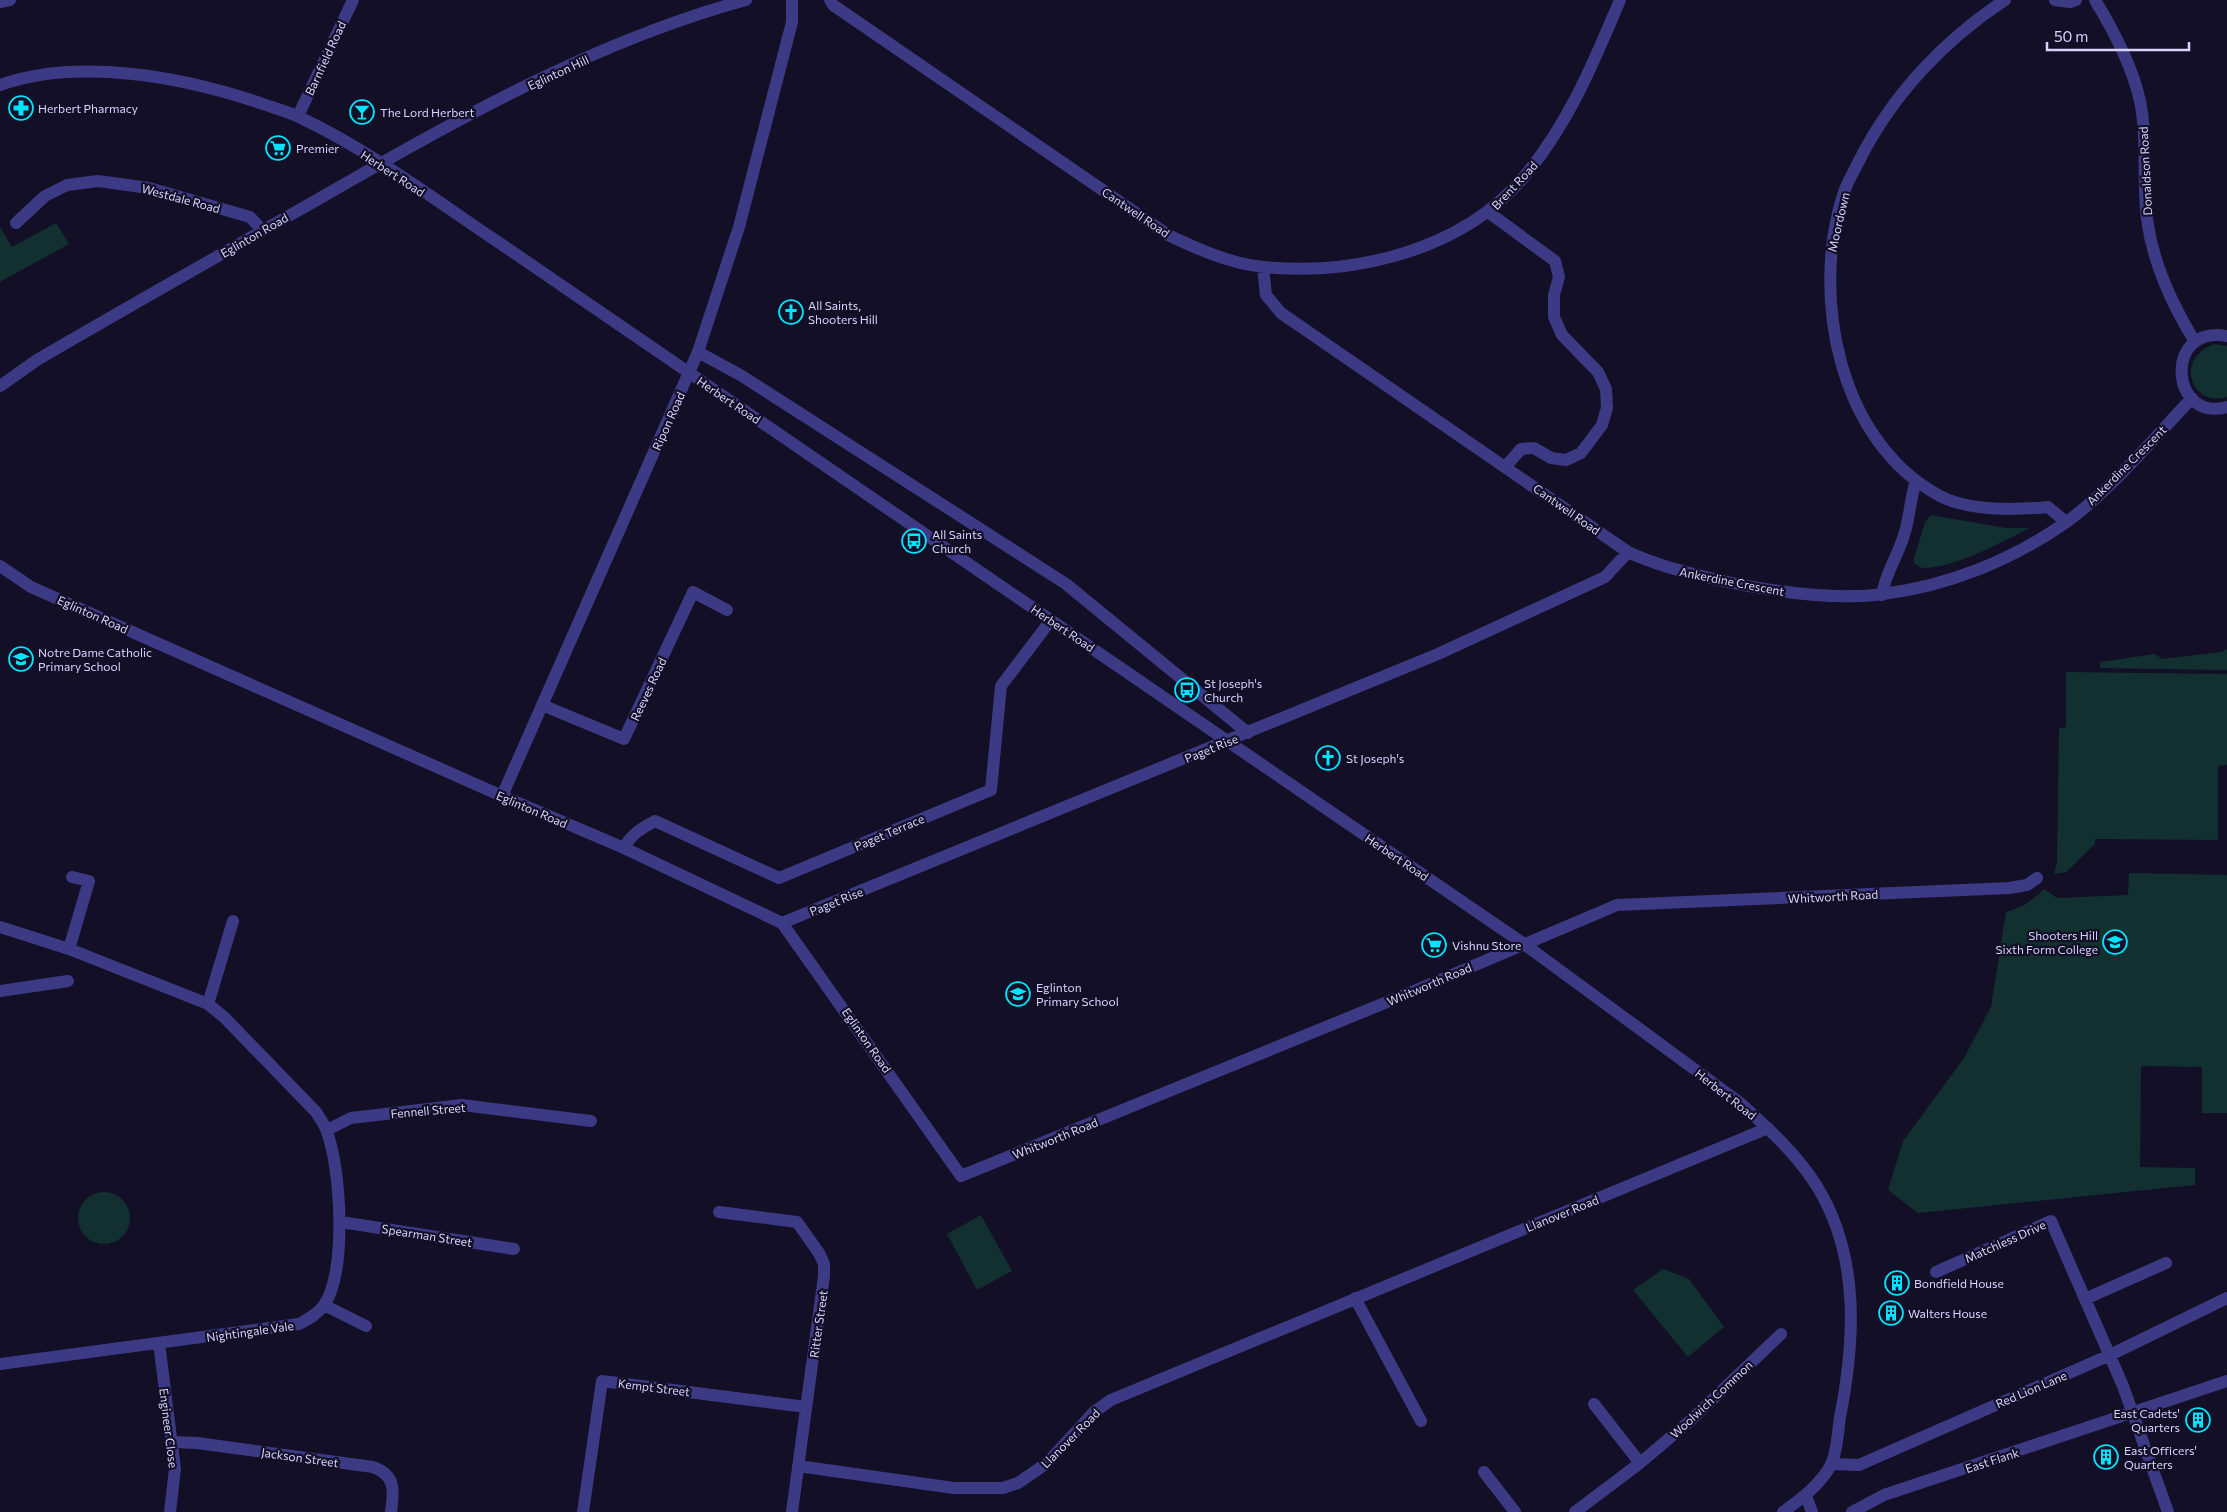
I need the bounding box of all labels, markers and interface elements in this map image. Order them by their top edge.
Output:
street label: Barnfield Road [302,19,348,97]
scale bar [2047,20,2190,52]
text: 50 m [2054,27,2088,45]
street label: Eglinton Hill [525,52,591,92]
pharmacy icon: Herbert Pharmacy [8,95,34,121]
bar icon: The Lord Herbert [349,99,375,125]
place label: Herbert Pharmacy [38,101,138,115]
place label: The Lord Herbert [380,105,474,119]
street label: Donaldson Road [2136,126,2154,216]
supermarket icon: Premier [265,135,291,161]
place label: Premier [296,141,339,155]
street label: Herbert Road [358,147,428,199]
street label: Brent Road [1488,158,1540,212]
street label: Westdale Road [140,181,222,215]
street label: Cantwell Road [1100,184,1172,240]
street label: Moordown [1824,191,1852,253]
street label: Eglinton Road [218,210,290,260]
place label: All Saints, Shooters Hill [808,298,878,326]
church icon: All Saints, Shooters Hill [778,299,804,325]
street label: Herbert Road [695,374,763,426]
street label: Ripon Road [649,390,687,452]
street label: Ankerdine Crescent [2083,422,2169,508]
street label: Cantwell Road [1531,481,1603,537]
place label: All Saints Church [932,527,982,555]
bus stop icon: All Saints Church [901,528,927,554]
street label: Ankerdine Crescent [1678,564,1786,598]
street label: Eglinton Road [56,592,131,636]
street label: Herbert Road [1029,602,1097,654]
place label: Notre Dame Catholic Primary School [38,645,152,673]
school or university icon: Notre Dame Catholic Primary School [8,646,34,672]
street label: Reeves Road [627,655,669,723]
place label: St Joseph's Church [1204,676,1262,704]
bus stop icon: St Joseph's Church [1174,677,1200,703]
street label: Paget Rise [1182,731,1240,765]
church icon: St Joseph's [1315,745,1341,771]
place label: St Joseph's [1346,751,1404,766]
street label: Eglinton Road [494,788,570,830]
street label: Paget Terrace [852,811,926,853]
street label: Herbert Road [1363,831,1431,883]
street label: Paget Rise [807,884,865,918]
street label: Whitworth Road [1787,887,1879,905]
place label: Shooters Hill Sixth Form College [1996,928,2098,956]
school or university icon: Shooters Hill Sixth Form College [2102,929,2128,955]
supermarket icon: Vishnu Store [1421,932,1447,958]
place label: Vishnu Store [1452,938,1521,952]
street label: Whitworth Road [1385,960,1473,1008]
place label: Eglinton Primary School [1036,980,1119,1008]
school or university icon: Eglinton Primary School [1005,981,1031,1007]
street label: Eglinton Road [840,1005,895,1075]
street label: Herbert Road [1693,1066,1759,1122]
street label: Fennell Street [390,1100,466,1120]
street label: Whitworth Road [1010,1115,1100,1161]
street label: Llanover Road [1523,1192,1601,1234]
street label: Matchless Drive [1962,1217,2048,1265]
street label: Spearman Street [381,1221,473,1249]
building icon: Bondfield House [1884,1270,1910,1296]
place label: Bondfield House [1914,1276,2004,1290]
street label: Ritter Street [806,1289,830,1359]
building icon: Walters House [1878,1300,1904,1326]
place label: Walters House [1908,1306,1987,1320]
street label: Nightingale Vale [205,1318,295,1344]
street label: Woolwich Common [1667,1357,1755,1441]
street label: Red Lion Lane [1993,1368,2069,1410]
street label: Kempt Street [617,1376,691,1398]
street label: Engineer Close [157,1387,181,1469]
street label: Llanover Road [1038,1406,1102,1470]
place label: East Cadets' Quarters [2113,1406,2180,1434]
building icon: East Cadets' Quarters [2185,1407,2211,1433]
place label: East Officers' Quarters [2124,1443,2197,1471]
building icon: East Officers' Quarters [2093,1444,2119,1470]
street label: Jackson Street [260,1445,340,1470]
street label: East Flank [1963,1445,2021,1475]

